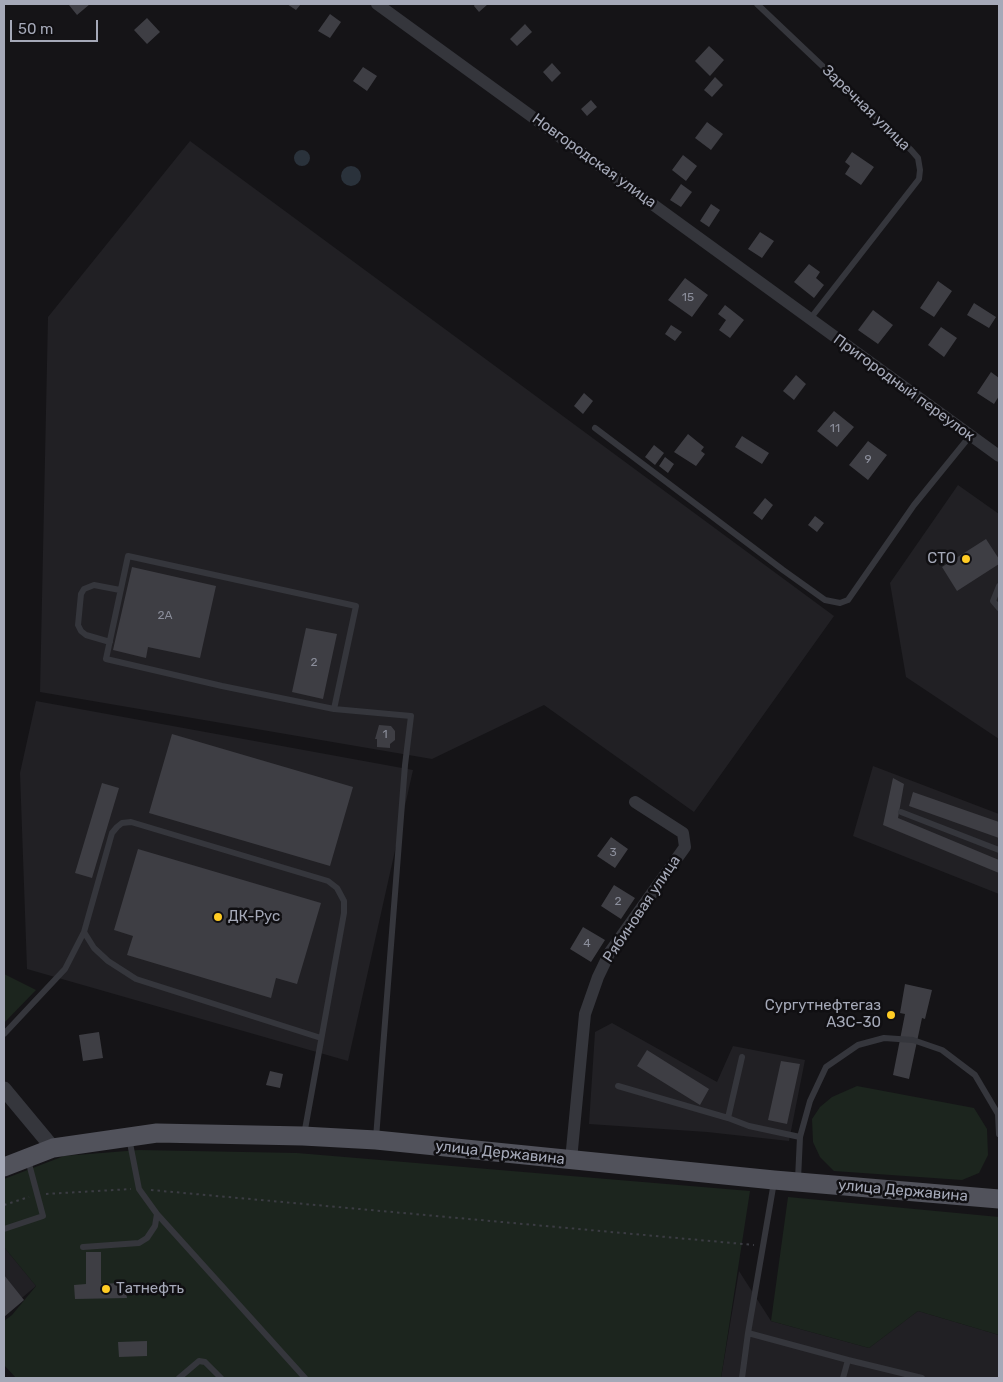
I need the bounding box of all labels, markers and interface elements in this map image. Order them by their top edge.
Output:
scale bar [12,10,100,42]
text: 50 m [18,20,53,38]
street label: Заречная улица [818,61,914,155]
street label: Новгородская улица [529,110,659,212]
house number: 15 [682,291,694,305]
street label: Пригородный переулок [830,331,978,445]
house number: 11 [830,422,840,436]
house number: 9 [864,453,872,467]
place label: СТО [927,550,956,568]
marker: СТО [960,553,972,565]
house number: 2А [157,609,173,623]
house number: 2 [310,656,318,670]
house number: 1 [382,728,388,742]
house number: 3 [609,846,617,860]
street label: Рябиновая улица [600,852,684,966]
house number: 2 [614,895,622,909]
place label: ДК-Рус [228,908,280,926]
marker: ДК-Рус [212,911,224,923]
house number: 4 [583,937,591,951]
place label: Сургутнефтегаз АЗС-30 [765,997,881,1032]
marker: Сургутнефтегаз АЗС-30 [885,1009,897,1021]
street label: улица Державина [434,1137,566,1169]
street label: улица Державина [837,1176,969,1206]
place label: Татнефть [116,1280,184,1298]
marker: Татнефть [100,1283,112,1295]

